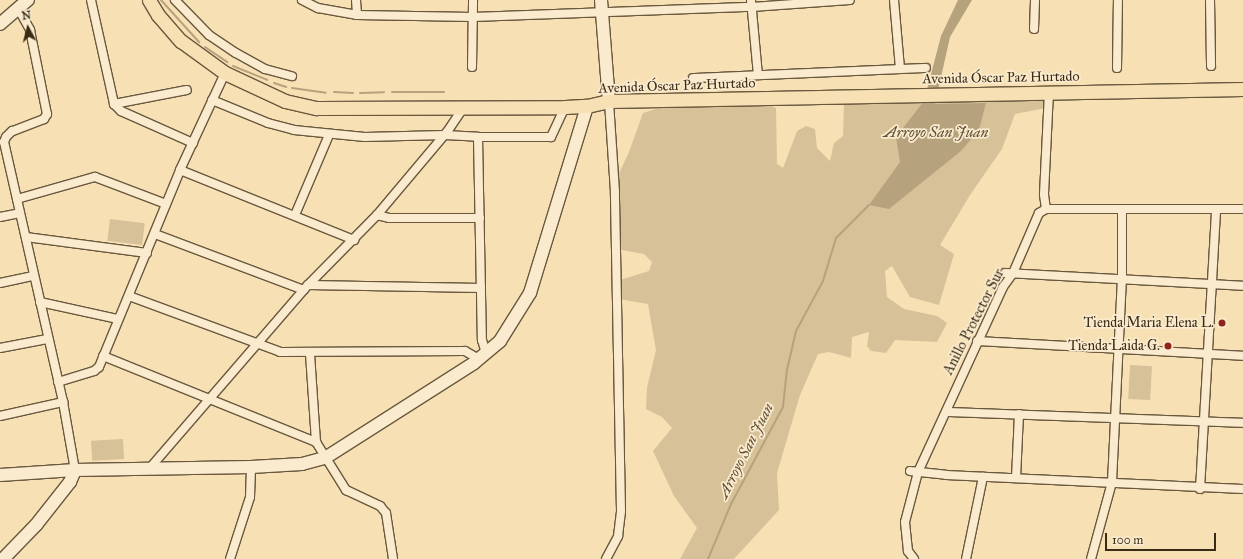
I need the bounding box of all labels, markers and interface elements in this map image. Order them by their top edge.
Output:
north arrow [8,8,48,48]
text: N [21,9,32,23]
street label: Avenida Óscar Paz Hurtado [922,68,1080,88]
street label: Avenida Óscar Paz Hurtado [598,75,756,97]
water label: Arroyo San Juan [884,124,988,142]
street label: Anillo Protector Sur [940,266,1008,378]
place label: Tienda Maria Elena L. [1084,315,1214,331]
marker: Tienda Maria Elena L. [1217,318,1227,328]
place label: Tienda Laida G. [1068,338,1160,354]
marker: Tienda Laida G. [1163,341,1173,351]
water label: Arroyo San Juan [714,400,778,502]
scale bar [1107,525,1218,551]
text: 100 m [1112,533,1143,547]

